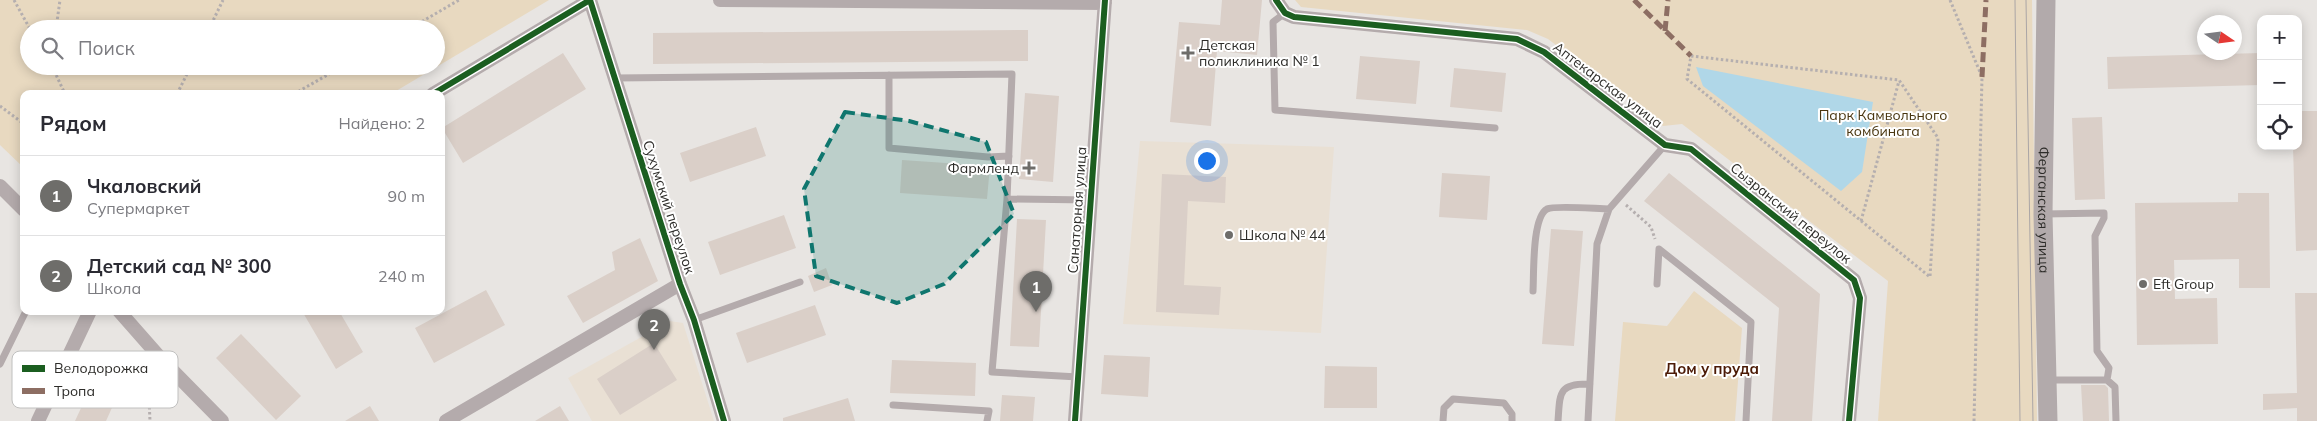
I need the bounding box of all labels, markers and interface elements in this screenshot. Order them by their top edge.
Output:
north arrow [2197,15,2242,60]
map controls [2257,15,2302,150]
button: + [2257,15,2302,60]
search box [20,20,445,75]
icon: search [38,34,66,62]
text: Поиск [78,36,135,60]
place label: Детская поликлиника № 1 [1199,36,1320,70]
street label: Аптекарская улица [1550,38,1666,132]
marker: Детская поликлиника № 1 [1181,46,1195,60]
button: − [2257,60,2302,105]
button: locate [2257,105,2302,150]
park label: Парк Камвольного комбината [1819,106,1947,140]
text: Рядом [40,110,107,136]
text: Найдено: 2 [339,113,425,133]
street label: Сухумский переулок [639,138,699,277]
street label: Санаторная улица [1064,146,1090,274]
street label: Ферганская улица [2034,146,2053,274]
your location [1194,148,1220,174]
place label: Фармленд [947,159,1019,177]
street label: Сызранский переулок [1727,159,1856,268]
marker: Фармленд [1023,162,1035,174]
text: Чкаловский [87,174,202,198]
text: 1 [51,186,61,206]
text: 90 m [388,186,425,206]
text: Супермаркет [87,198,190,218]
place label: Школа № 44 [1239,226,1326,244]
marker: Школа № 44 [1223,229,1235,241]
text: Детский сад № 300 [87,254,271,278]
text: 2 [51,266,61,286]
text: 240 m [378,266,425,286]
pin: 1 [1020,271,1052,312]
place label: Eft Group [2153,275,2214,293]
text: Школа [87,278,141,298]
marker: Eft Group [2137,278,2149,290]
pin: 2 [638,309,670,350]
legend [12,351,178,408]
text: Велодорожка [54,359,148,377]
district label: Дом у пруда [1665,359,1759,378]
text: Тропа [54,382,95,400]

